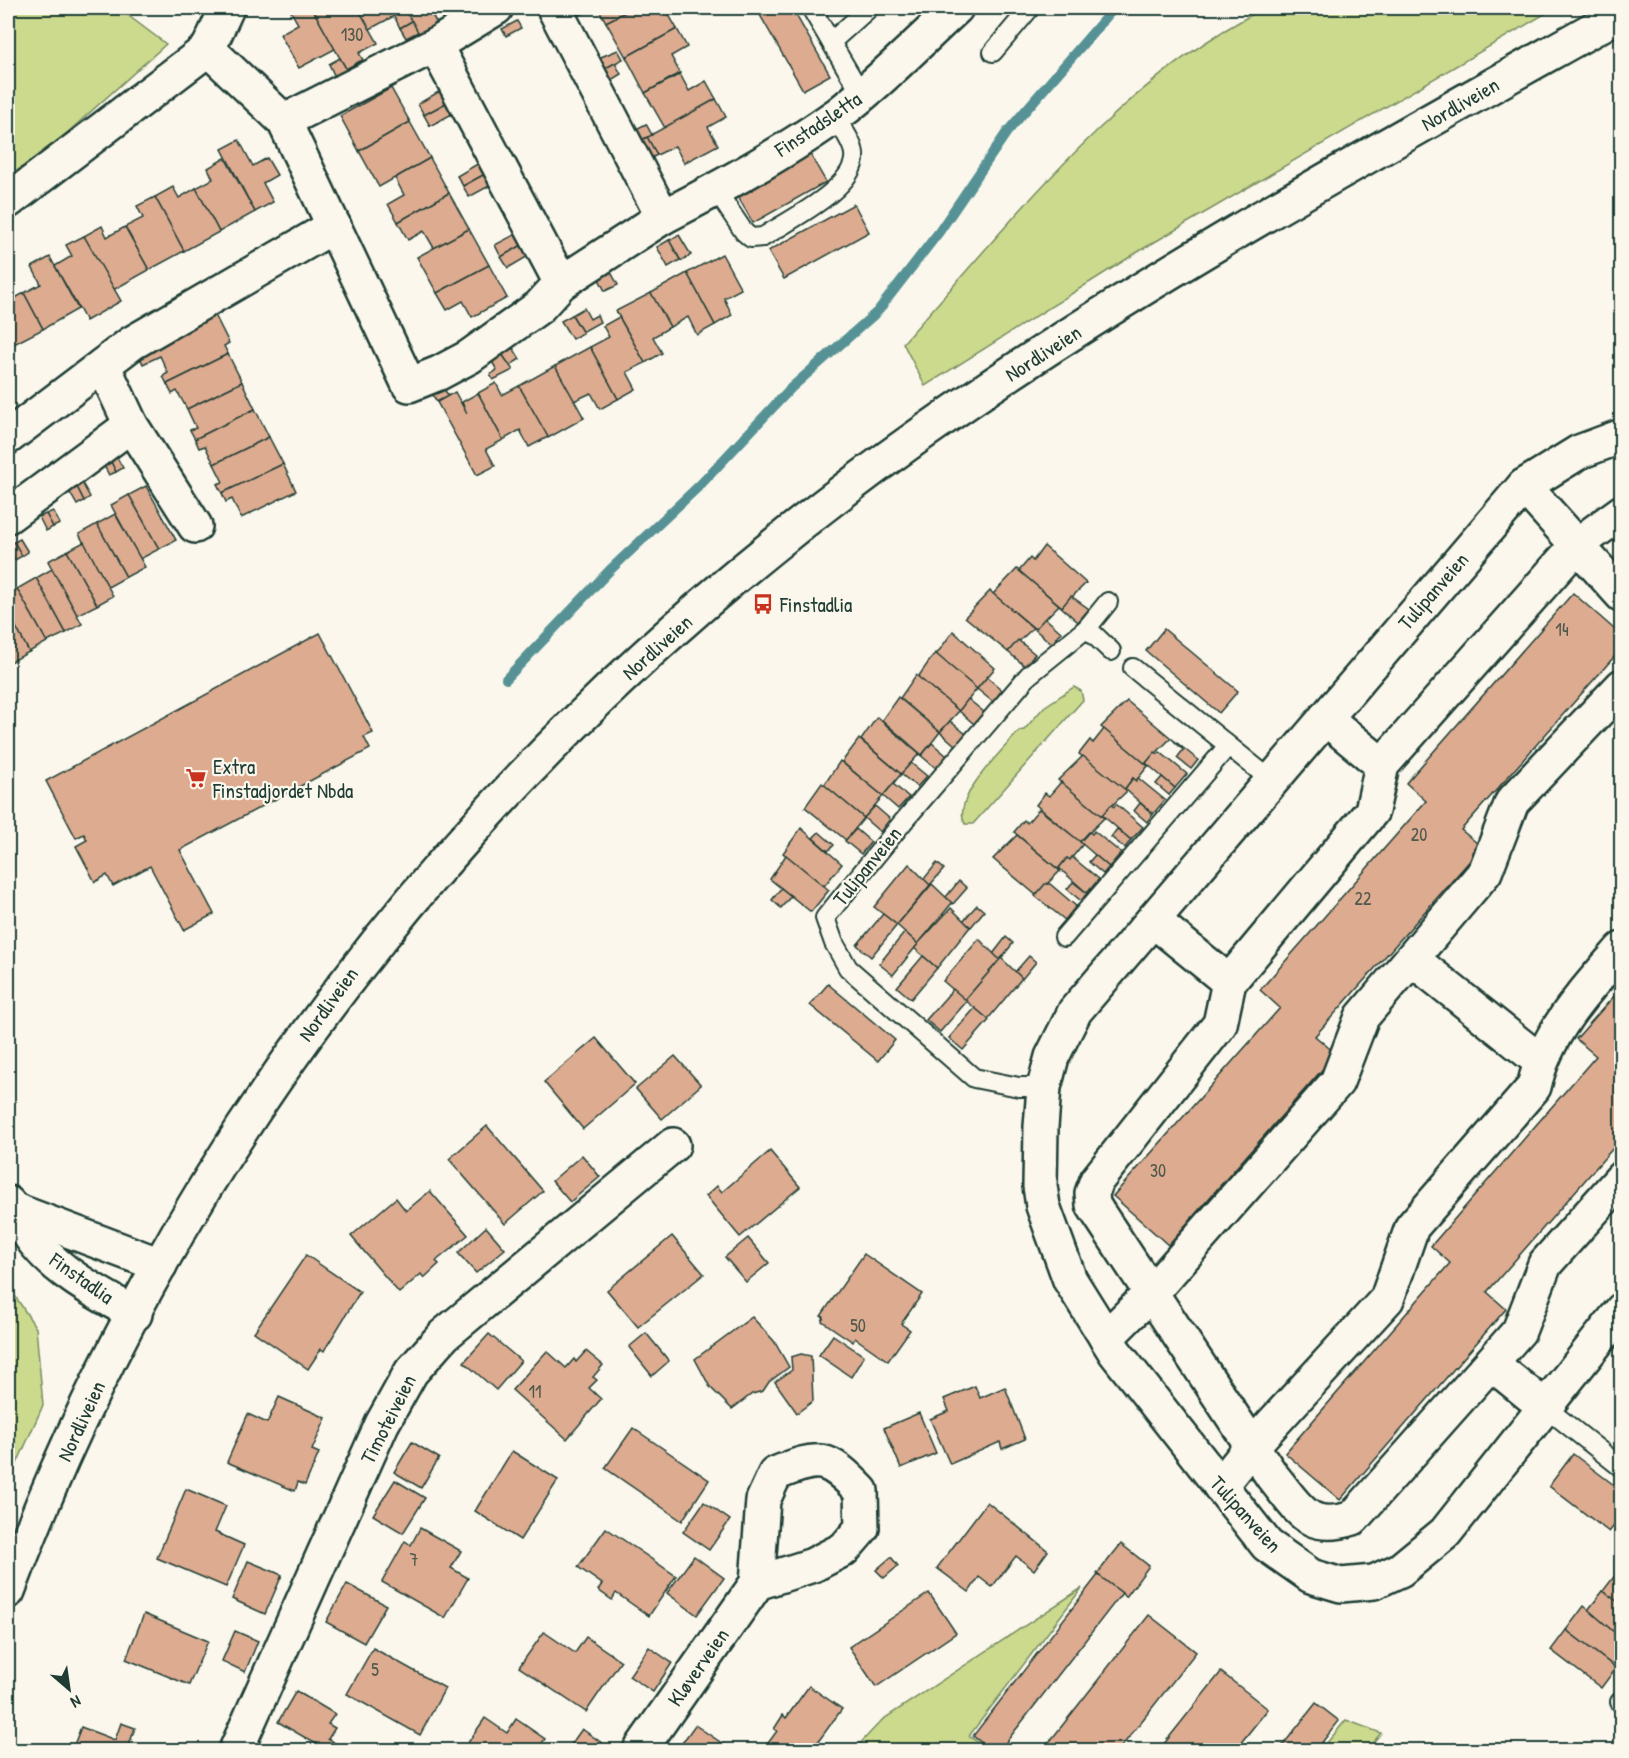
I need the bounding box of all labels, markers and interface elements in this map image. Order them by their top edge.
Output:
house number: 130 [341,22,363,47]
street label: Nordliveien [1416,70,1504,138]
street label: Finstadsletta [768,84,867,164]
street label: Nordliveien [999,318,1087,388]
street label: Tulipanveien [1391,546,1475,636]
place label: Finstadlia [779,590,852,619]
bus stop icon: Finstadlia [751,592,775,616]
street label: Nordliveien [616,608,698,686]
house number: 14 [1555,617,1569,642]
place label: Extra Finstadjordet Nbda [212,752,353,805]
supermarket icon: Extra Finstadjordet Nbda [184,766,208,790]
street label: Tulipanveien [826,820,908,912]
house number: 20 [1411,822,1427,847]
house number: 22 [1355,886,1372,911]
street label: Nordliveien [291,961,365,1047]
house number: 30 [1150,1158,1166,1183]
street label: Finstadlia [43,1245,120,1311]
house number: 50 [850,1313,866,1338]
street label: Timoteiveien [353,1369,423,1469]
street label: Nordliveien [50,1376,112,1466]
house number: 11 [528,1379,542,1404]
street label: Tulipanveien [1204,1469,1288,1559]
house number: 7 [410,1547,419,1572]
street label: Kløverveien [660,1622,736,1712]
house number: 5 [371,1657,379,1682]
north arrow [39,1659,99,1719]
text: N [67,1690,85,1714]

